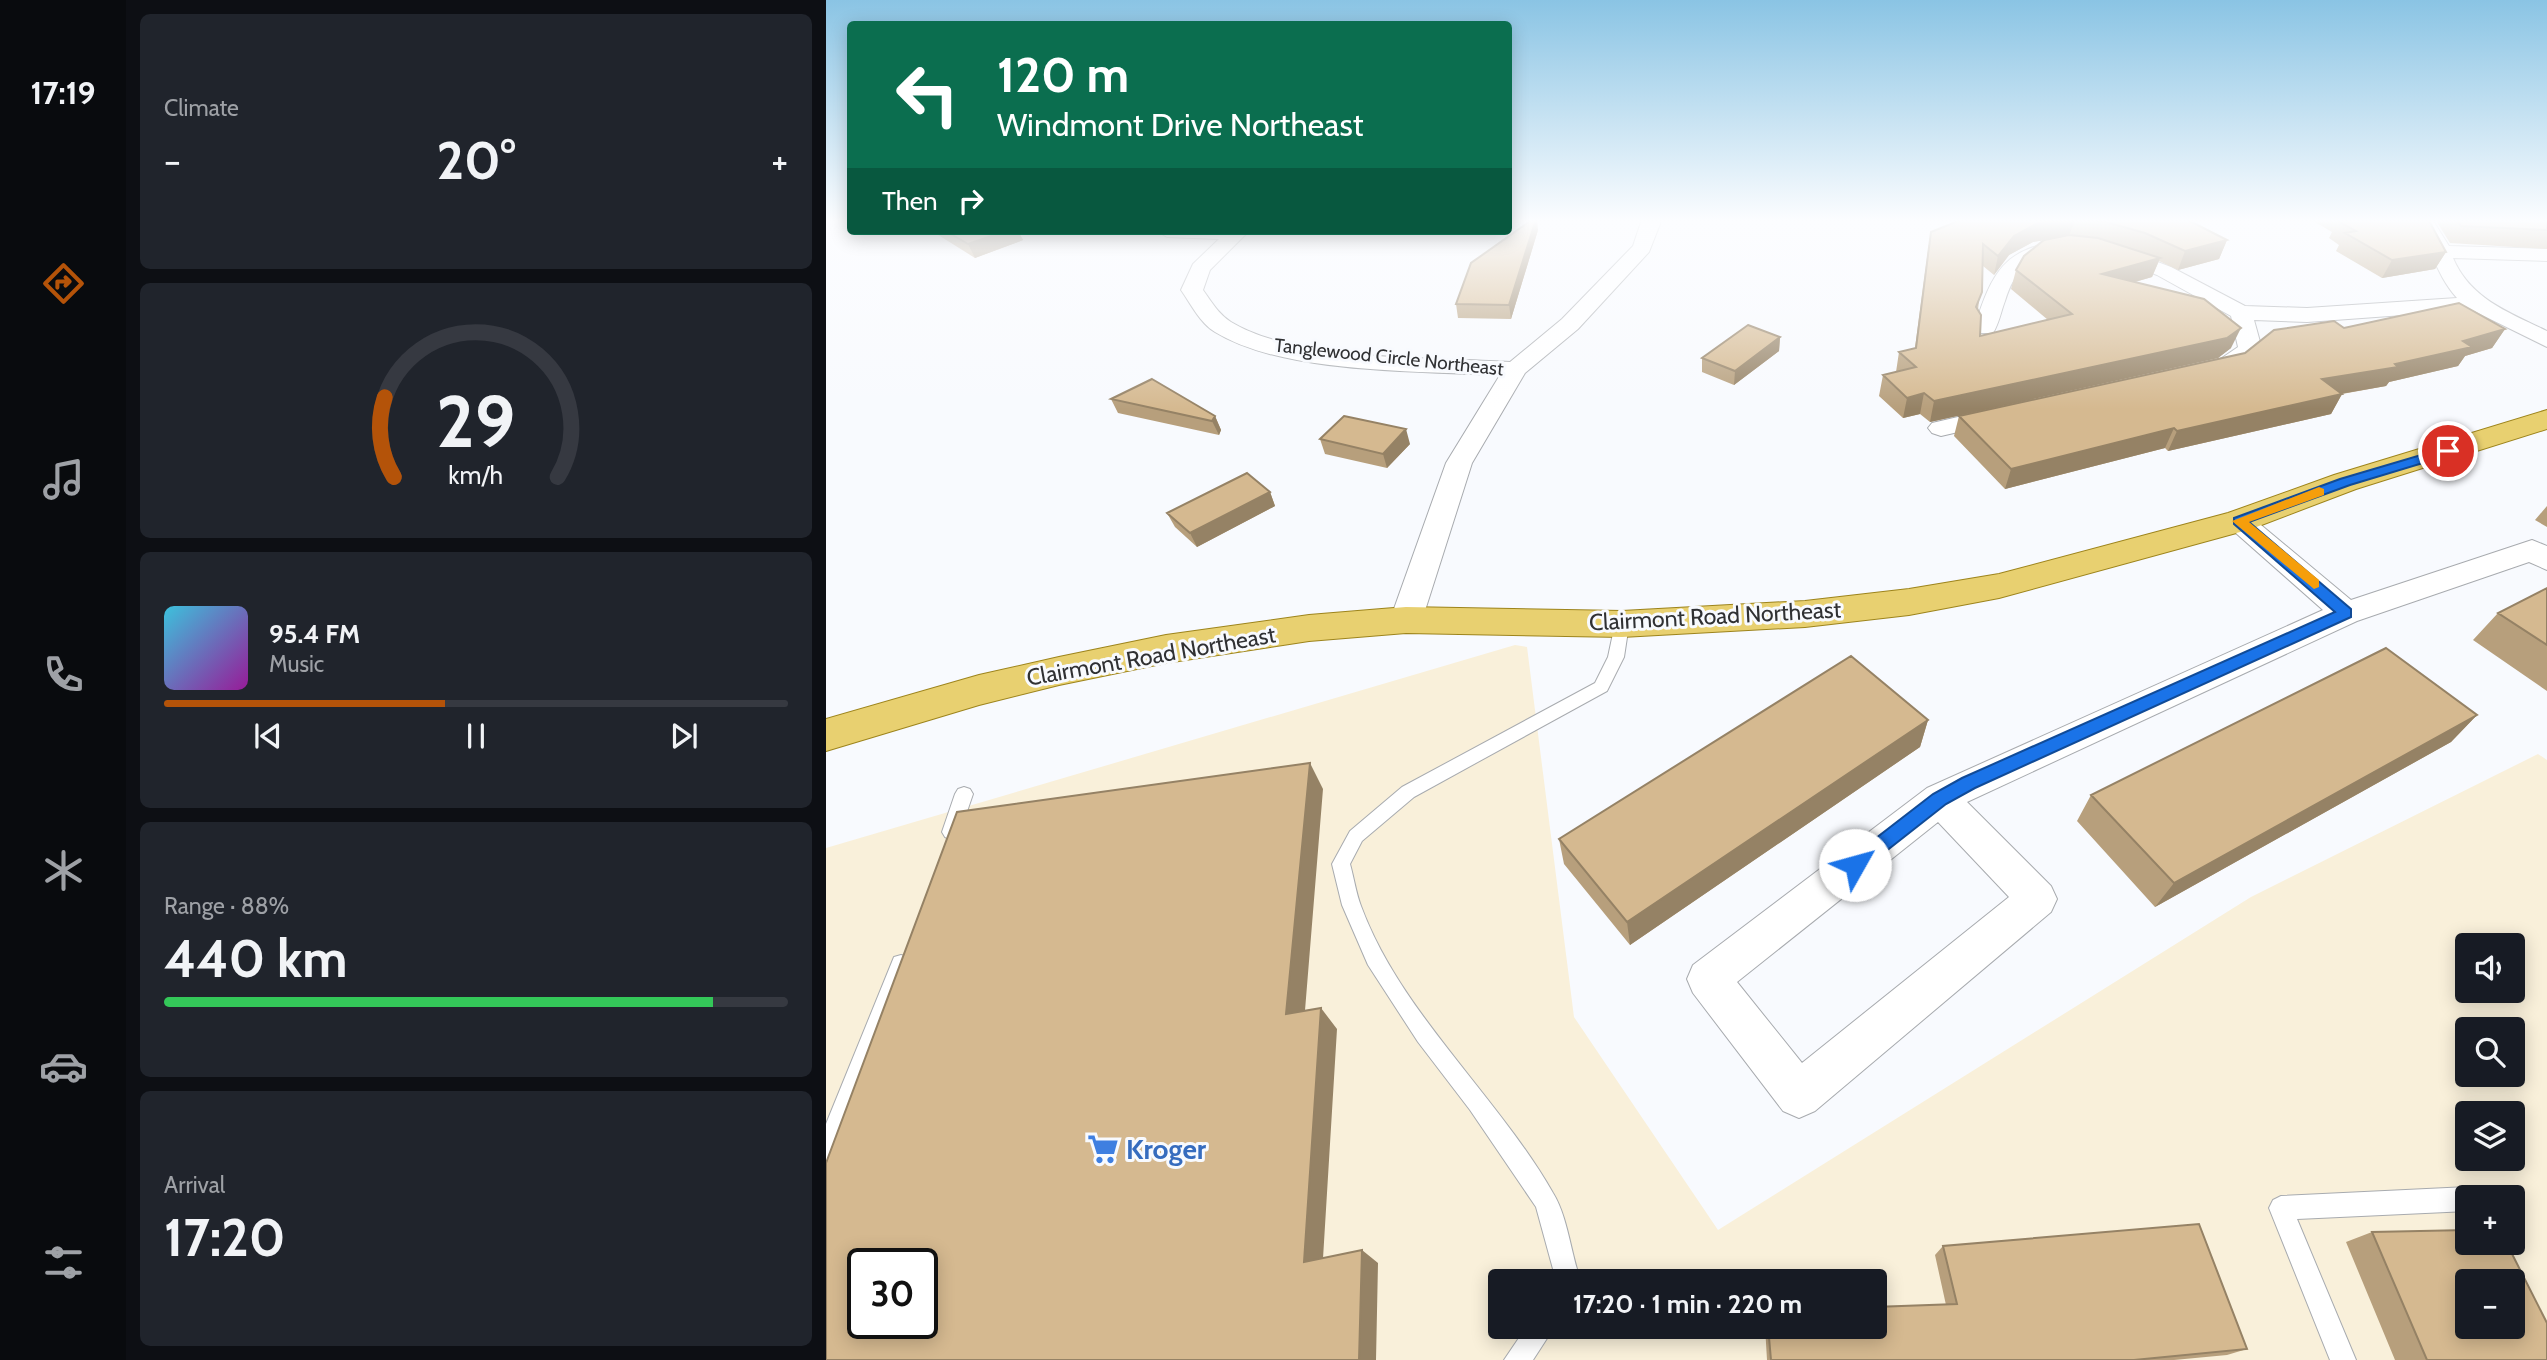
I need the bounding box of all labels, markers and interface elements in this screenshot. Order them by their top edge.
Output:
text: 120 m [997,45,1129,104]
icon: left [882,49,973,140]
text: 17:19 [30,73,96,112]
text: Climate [164,94,239,122]
text: Windmont Drive Northeast [997,105,1364,144]
text: 20° [436,129,516,192]
text: − [164,137,181,184]
text: + [771,137,788,184]
icon: right [952,182,990,220]
text: Then [882,185,938,217]
icon: directions [39,259,88,308]
street label: Tanglewood Circle Northeast [1273,334,1505,381]
text: 29 [436,377,516,465]
pin [2418,421,2478,481]
icon: arrive [2429,432,2467,470]
icon: music [39,455,88,504]
text: km/h [449,460,503,490]
street label: Clairmont Road Northeast [1588,595,1842,637]
text: 95.4 FM [269,618,360,650]
street label: Clairmont Road Northeast [1024,620,1278,692]
icon: phone [39,650,88,699]
text: Music [269,650,324,678]
icon: previous [249,717,287,755]
icon: pause [457,717,495,755]
icon: next [665,717,703,755]
position arrow [1818,828,1892,902]
icon: climate [39,846,88,895]
text: Range · 88% [164,892,289,920]
text: 440 km [164,927,347,990]
map controls [2455,933,2525,1339]
button: sound [2455,933,2525,1003]
button: search [2455,1017,2525,1087]
icon: car [39,1042,88,1091]
button: layers [2455,1101,2525,1171]
supermarket icon: Kroger [1086,1132,1120,1166]
place label: Kroger [1126,1132,1207,1166]
text: Arrival [164,1171,225,1199]
button: + [2455,1185,2525,1255]
text: 17:20 [164,1206,285,1269]
icon: filters [39,1238,88,1287]
speed limit sign: 30 [847,1248,938,1339]
button: − [2455,1269,2525,1339]
text: 17:20 · 1 min · 220 m [1573,1288,1802,1320]

